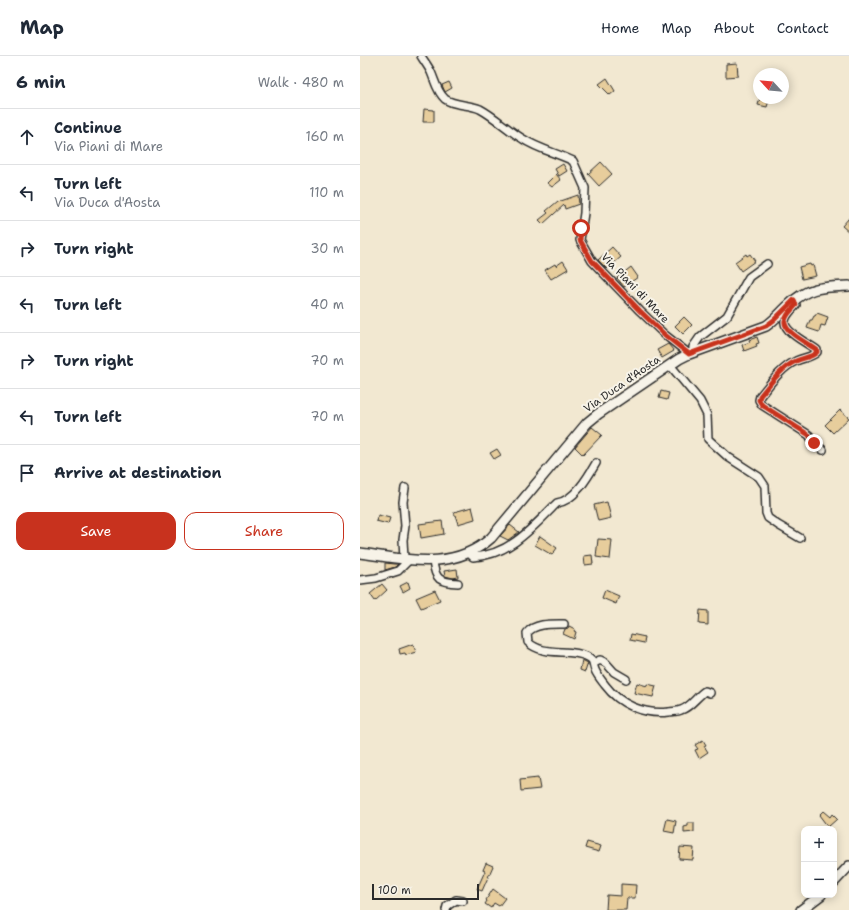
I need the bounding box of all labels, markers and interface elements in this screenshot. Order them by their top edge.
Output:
text: Map [20,15,64,40]
text: Home [601,19,640,37]
text: Map [662,19,692,37]
text: About [714,19,755,37]
text: Contact [777,19,829,37]
north arrow [753,68,789,104]
text: 6 min [16,71,66,93]
text: Walk · 480 m [258,74,344,91]
text: Continue [54,118,122,138]
icon: ahead [16,126,38,148]
text: 160 m [306,128,344,145]
text: Via Piani di Mare [54,138,163,155]
text: Turn left [54,174,122,194]
icon: left [16,182,38,204]
text: 110 m [309,184,344,201]
text: Via Duca d'Aosta [54,194,160,211]
route start [572,219,590,237]
icon: right [16,238,38,260]
text: Turn right [54,239,134,259]
text: 30 m [310,240,344,257]
street label: Via Piani di Mare [598,250,672,326]
icon: left [16,294,38,316]
text: Turn left [54,295,122,315]
text: 40 m [310,296,344,313]
icon: right [16,350,38,372]
text: Turn right [54,351,134,371]
text: 70 m [310,352,344,369]
street label: Via Duca d'Aosta [581,352,663,416]
icon: left [16,406,38,428]
text: Turn left [54,407,122,427]
text: 70 m [310,408,344,425]
route end [805,434,823,452]
icon: arrive [16,462,38,484]
text: Arrive at destination [54,463,222,483]
button: Save [16,512,176,550]
button: Share [184,512,344,550]
map controls [801,826,837,898]
button: + [801,826,837,862]
button: − [801,862,837,898]
scale bar [372,882,479,901]
text: 100 m [378,883,411,898]

